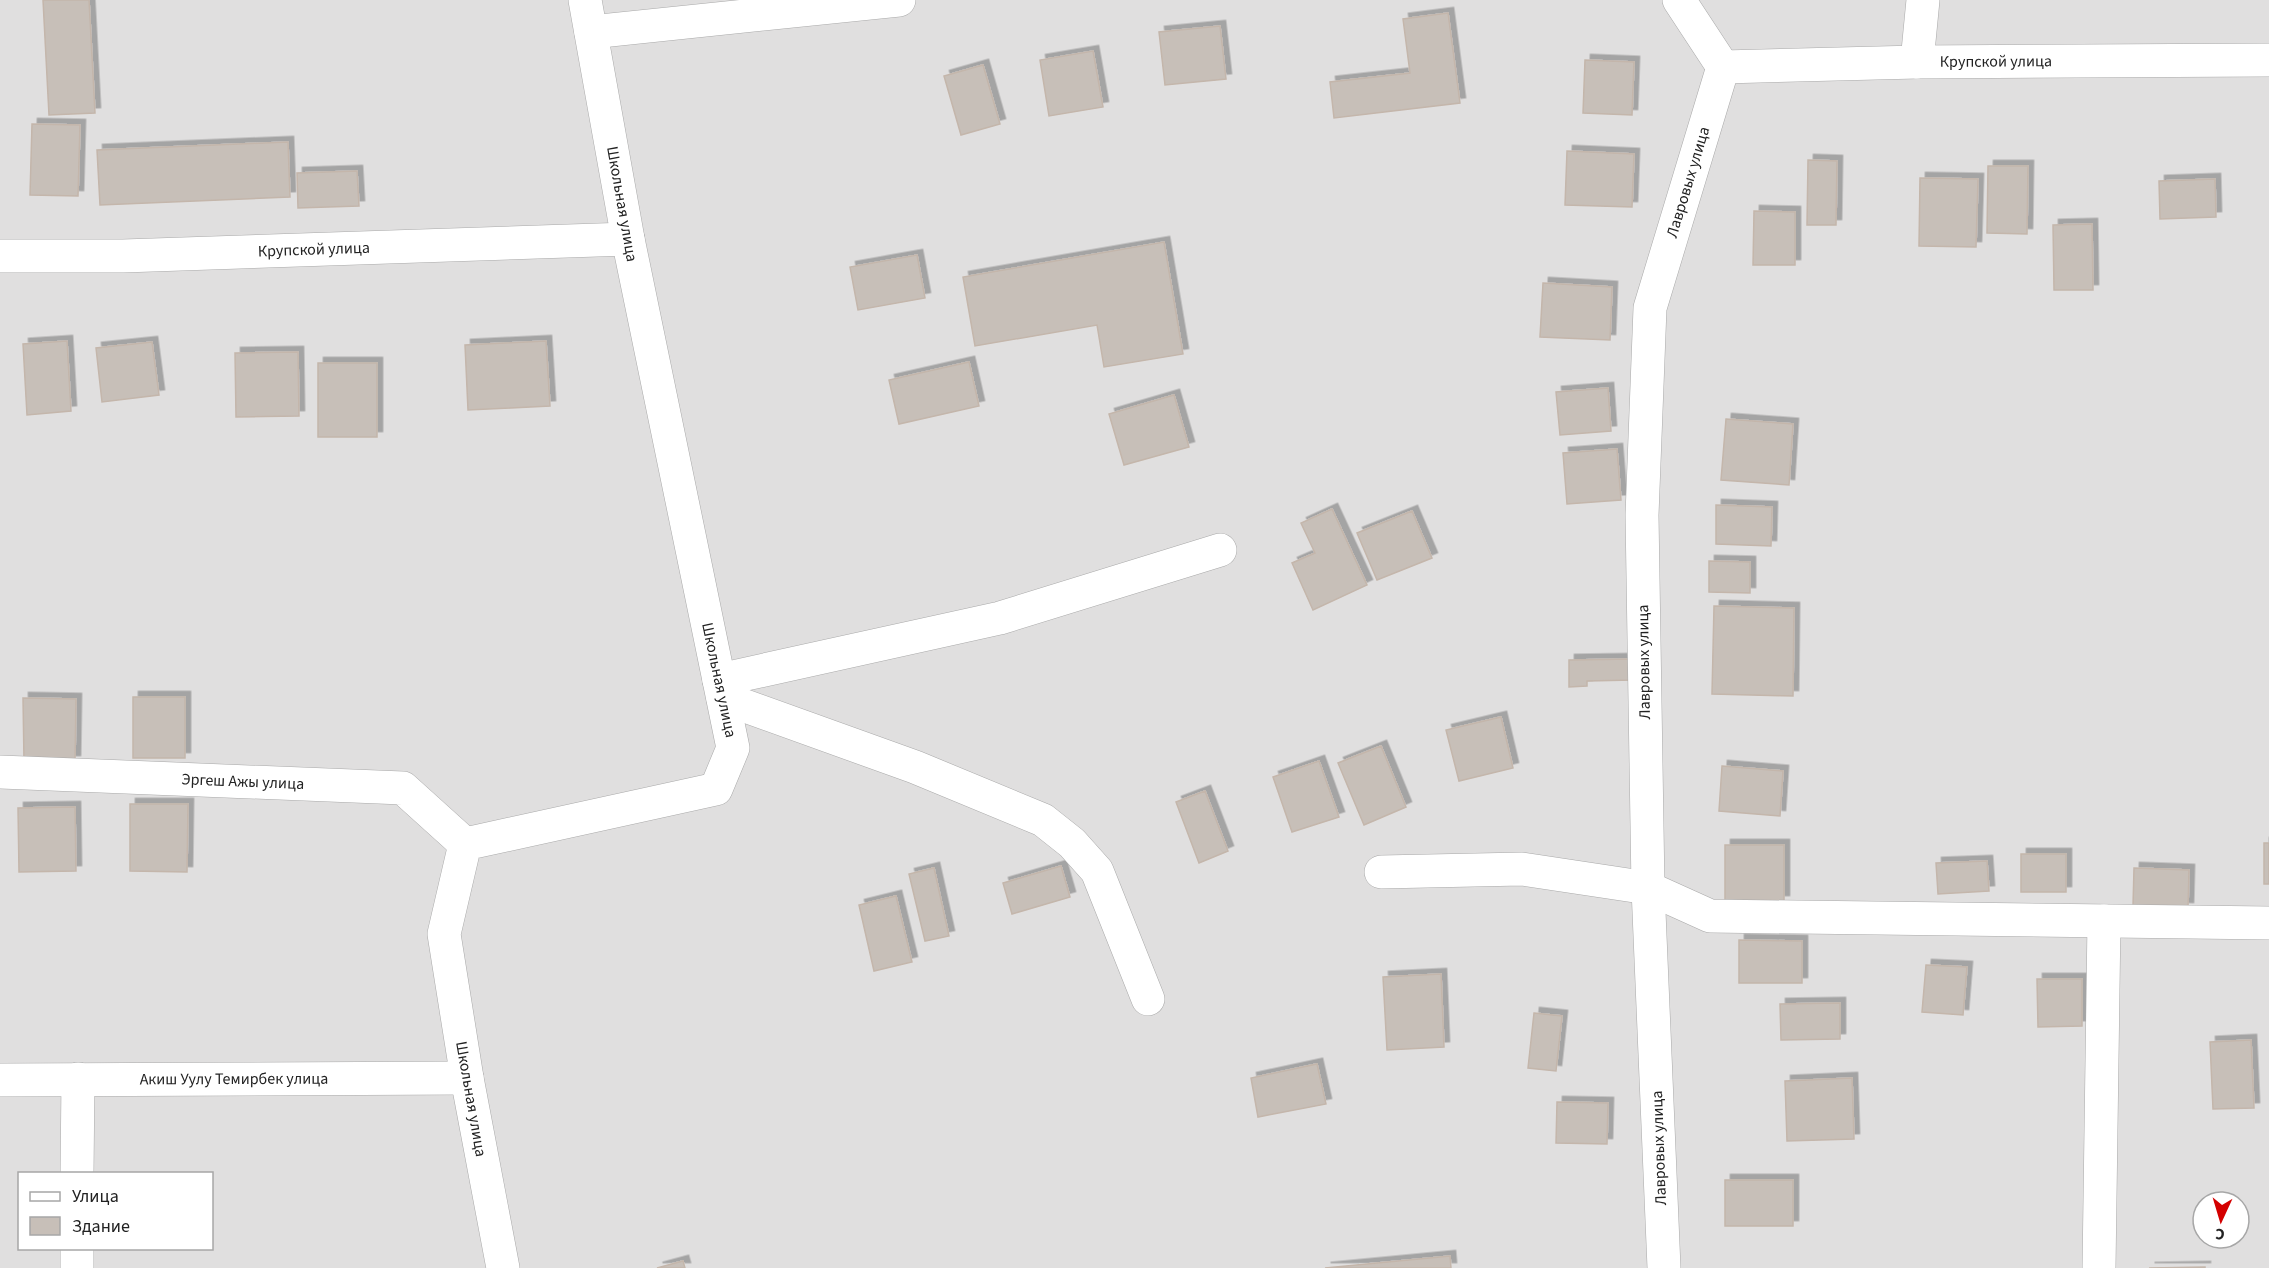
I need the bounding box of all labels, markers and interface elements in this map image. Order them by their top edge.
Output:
street label: Крупской улица [1940,50,2052,73]
street label: Лавровых улица [1661,124,1715,240]
street label: Школьная улица [601,144,643,264]
street label: Крупской улица [257,237,370,262]
street label: Лавровых улица [1632,604,1656,720]
street label: Школьная улица [696,620,742,740]
street label: Эргеш Ажы улица [181,768,305,795]
street label: Школьная улица [450,1039,492,1159]
street label: Акиш Уулу Темирбек улица [140,1068,328,1090]
street label: Лавровых улица [1646,1090,1672,1206]
legend [18,1172,213,1250]
text: Улица [72,1184,119,1209]
north arrow [2191,1190,2251,1250]
text: Здание [72,1214,130,1239]
text: С [2215,1223,2225,1245]

